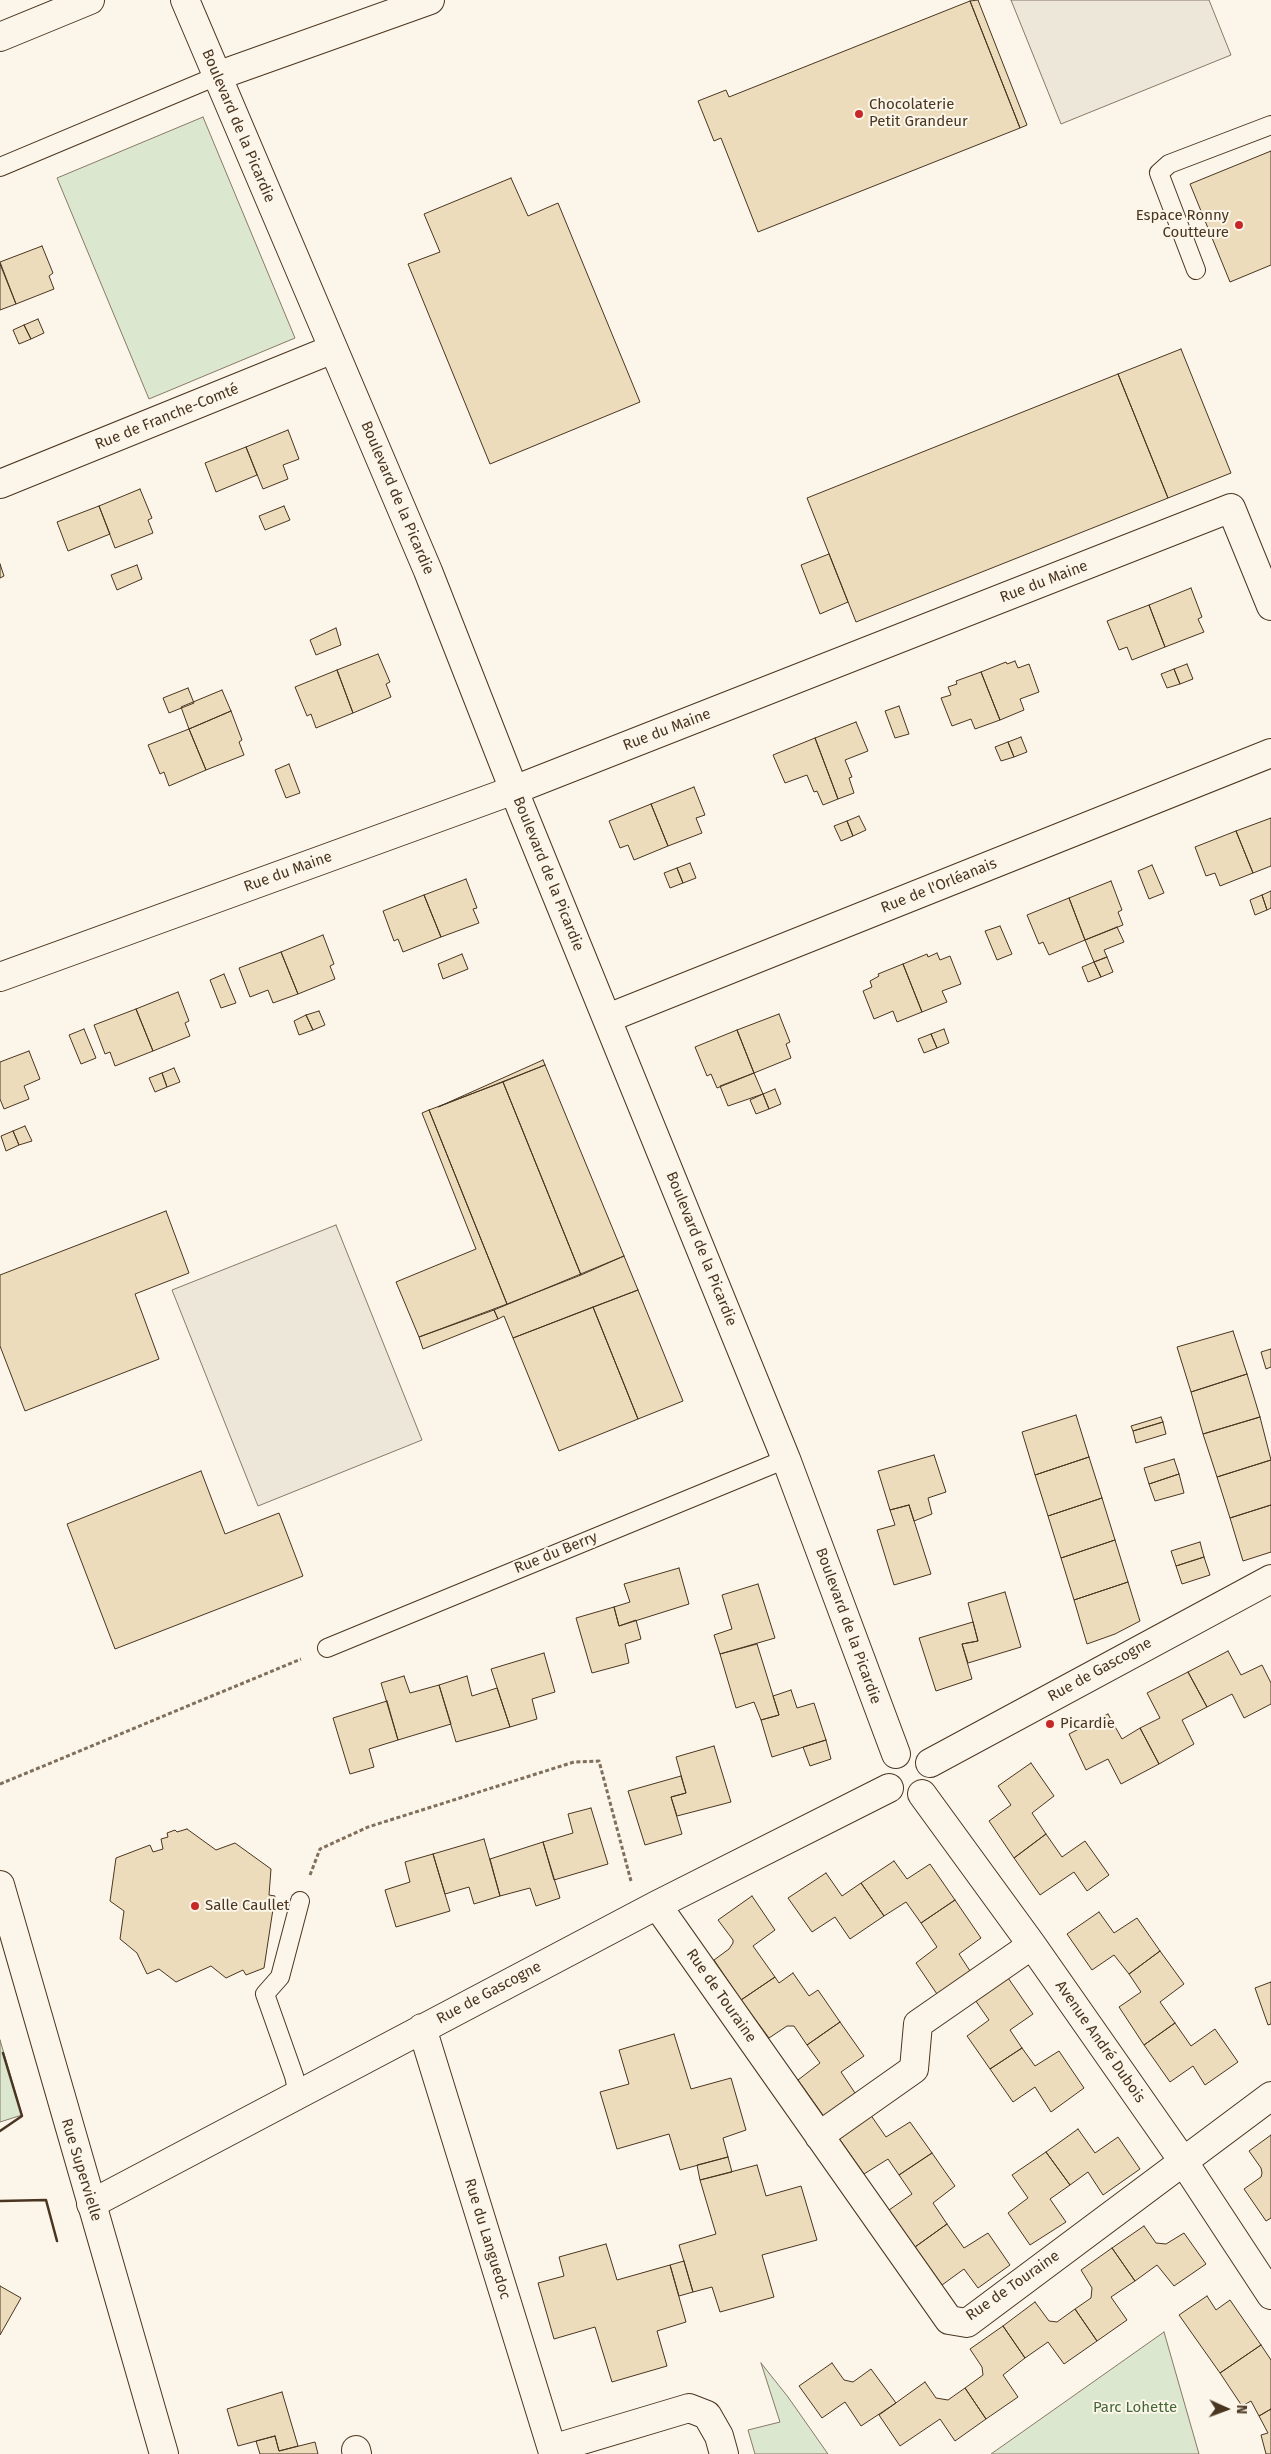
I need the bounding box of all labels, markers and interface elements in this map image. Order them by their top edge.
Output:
street label: Boulevard de la Picardie [197,47,279,205]
place label: Chocolaterie Petit Grandeur [869,96,968,131]
marker: Chocolaterie Petit Grandeur [853,108,865,120]
place label: Espace Ronny Coutteure [1136,207,1229,242]
marker: Espace Ronny Coutteure [1233,219,1245,231]
street label: Rue de Franche-Comté [93,380,241,454]
street label: Boulevard de la Picardie [356,419,438,577]
street label: Rue du Maine [998,557,1090,607]
street label: Rue du Maine [621,705,713,755]
street label: Boulevard de la Picardie [509,794,587,954]
street label: Rue du Maine [241,848,335,896]
street label: Rue de l'Orléanais [878,855,1000,917]
street label: Boulevard de la Picardie [662,1169,740,1329]
street label: Rue du Berry [512,1528,600,1578]
street label: Boulevard de la Picardie [811,1545,885,1707]
street label: Rue de Gascogne [1045,1634,1155,1706]
place label: Picardie [1060,1715,1115,1733]
marker: Picardie [1044,1718,1056,1730]
place label: Salle Caullet [205,1897,289,1915]
marker: Salle Caullet [189,1900,201,1912]
street label: Rue de Touraine [682,1946,760,2046]
street label: Rue de Gascogne [434,1958,544,2028]
street label: Avenue André Dubois [1051,1977,1149,2107]
street label: Rue Supervielle [57,2116,105,2224]
street label: Rue du Languedoc [460,2176,514,2302]
street label: Rue de Touraine [963,2247,1063,2325]
north arrow [1201,2384,1251,2434]
park label: Parc Lohette [1093,2399,1177,2417]
text: N [1233,2405,1250,2414]

